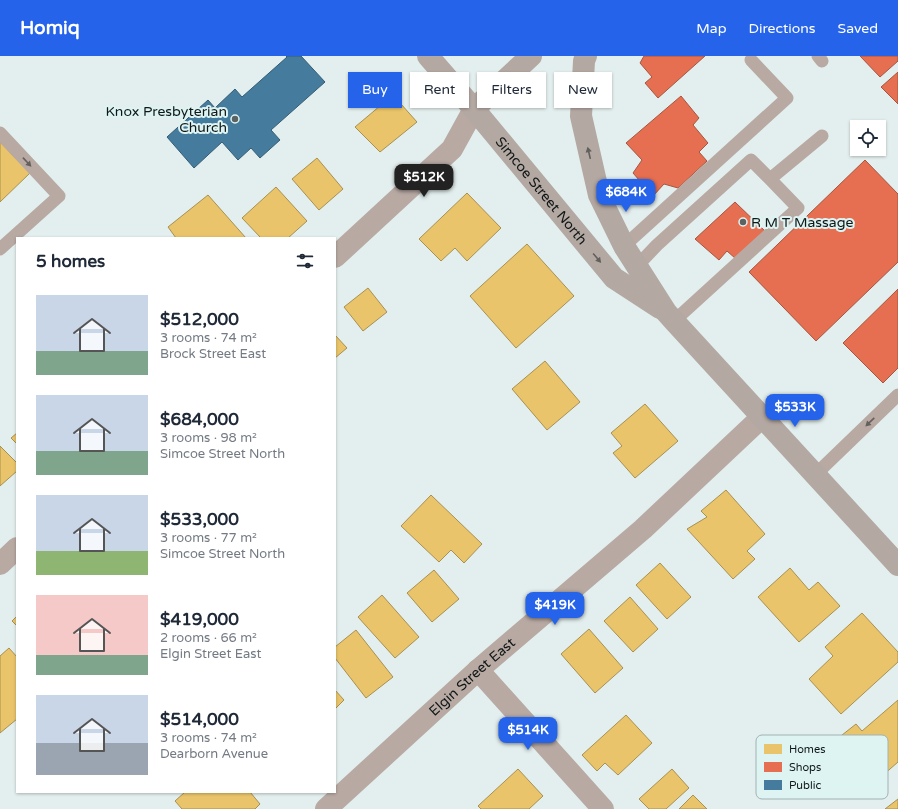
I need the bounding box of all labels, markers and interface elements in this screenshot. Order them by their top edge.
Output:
text: Homiq [20,17,80,39]
text: Map [696,20,727,37]
text: Directions [749,20,816,37]
text: Saved [838,20,878,37]
chip: Buy [348,72,402,108]
chip: Rent [410,72,469,108]
chip: Filters [477,72,546,108]
chip: New [554,72,612,108]
place label: Knox Presbyterian Church [105,103,227,136]
marker: Knox Presbyterian Church [230,114,240,124]
map controls [850,120,886,156]
button: locate [850,120,886,156]
street label: Simcoe Street North [492,133,591,248]
one-way arrow [586,146,592,159]
one-way arrow [22,157,31,167]
pin: $512K [396,164,452,198]
text: $512K [403,169,445,185]
pin: $684K [598,179,654,213]
text: $684K [605,184,647,200]
place label: R M T Massage [751,214,853,231]
marker: R M T Massage [738,217,748,227]
icon: filters [294,250,316,272]
text: 5 homes [36,251,105,272]
one-way arrow [592,252,601,263]
text: $512,000 [160,309,239,330]
icon: home [68,311,116,359]
text: 3 rooms · 74 m² [160,330,257,346]
text: Brock Street East [160,346,266,362]
pin: $533K [767,394,823,428]
text: $533K [774,399,816,415]
text: $684,000 [160,409,239,430]
icon: home [68,411,116,459]
one-way arrow [865,417,875,427]
text: 3 rooms · 98 m² [160,430,257,446]
text: Simcoe Street North [160,446,285,462]
text: $533,000 [160,509,239,530]
icon: home [68,511,116,559]
text: 3 rooms · 77 m² [160,530,257,546]
text: Simcoe Street North [160,546,285,562]
pin: $419K [527,592,583,626]
text: $419K [534,597,576,613]
text: $419,000 [160,609,239,630]
icon: home [68,611,116,659]
text: 2 rooms · 66 m² [160,630,257,646]
street label: Elgin Street East [425,633,519,719]
text: Elgin Street East [160,646,261,662]
text: $514,000 [160,709,239,730]
icon: home [68,711,116,759]
pin: $514K [500,717,556,751]
text: $514K [507,722,549,738]
text: 3 rooms · 74 m² [160,730,257,746]
legend [756,735,888,799]
text: Homes [789,743,825,756]
text: Dearborn Avenue [160,746,268,762]
text: Shops [789,761,821,774]
text: Public [789,779,821,792]

